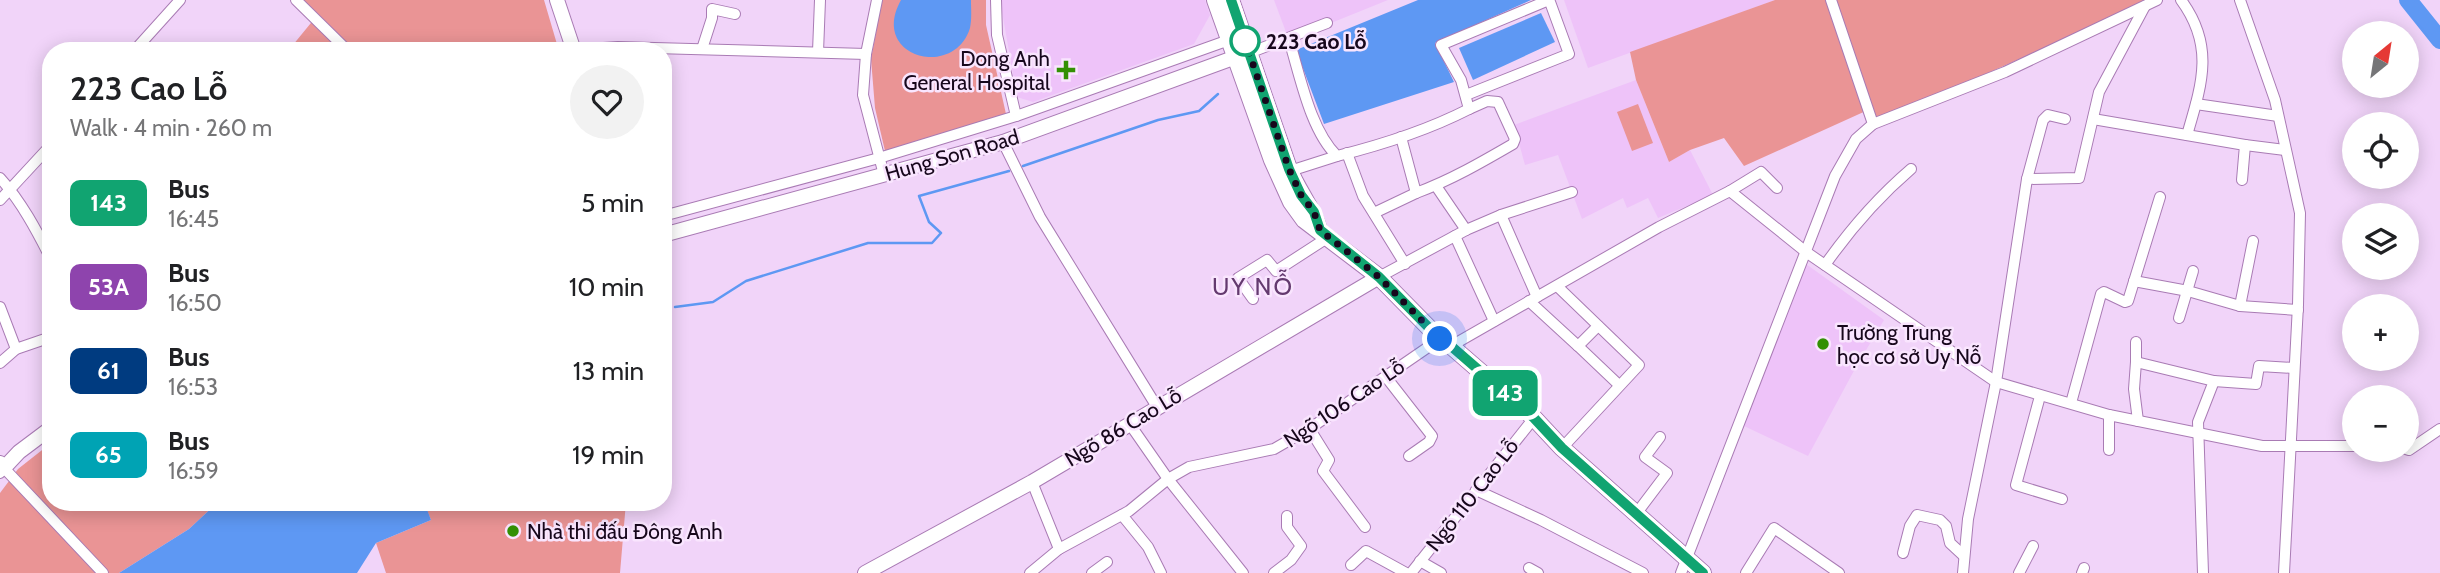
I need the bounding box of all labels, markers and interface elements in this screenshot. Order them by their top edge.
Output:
north arrow [2342,21,2418,98]
map controls [2342,21,2419,462]
marker: 223 Cao Lỗ [1230,26,1260,56]
place label: 223 Cao Lỗ [1266,29,1367,54]
place label: Dong Anh General Hospital [903,46,1050,95]
marker: Dong Anh General Hospital [1056,60,1076,80]
button: heart [570,65,644,139]
text: 223 Cao Lỗ [70,68,227,108]
button: locate [2342,112,2419,189]
text: Walk · 4 min · 260 m [70,114,272,142]
street label: Hung Son Road [882,124,1022,186]
text: Bus [168,173,209,205]
text: 5 min [581,187,644,219]
text: 143 [90,188,127,217]
button: layers [2342,203,2419,280]
text: 16:45 [168,205,219,233]
text: Bus [168,257,209,289]
district label: UY NỖ [1212,269,1294,301]
text: 10 min [569,271,644,303]
text: 53A [88,272,129,301]
text: 16:50 [168,289,222,317]
button: + [2342,294,2419,371]
place label: Trường Trung học cơ sở Uy Nỗ [1837,320,1981,369]
your location [1422,321,1457,356]
marker: Trường Trung học cơ sở Uy Nỗ [1815,336,1831,352]
text: Bus [168,341,209,373]
street label: Ngõ 106 Cao Lỗ [1279,353,1409,453]
text: 13 min [573,355,644,387]
text: 61 [97,356,120,385]
line badge: 143 [1465,370,1545,416]
text: 16:53 [168,373,218,401]
text: 143 [1487,378,1523,407]
street label: Ngõ 86 Cao Lỗ [1060,382,1186,472]
button: − [2342,385,2419,462]
text: Bus [168,425,209,457]
street label: Ngõ 110 Cao Lỗ [1420,434,1524,556]
text: 19 min [572,439,644,471]
text: 65 [95,440,122,469]
text: 16:59 [168,457,219,485]
place label: Nhà thi đấu Đông Anh [527,519,723,544]
marker: Nhà thi đấu Đông Anh [505,523,521,539]

